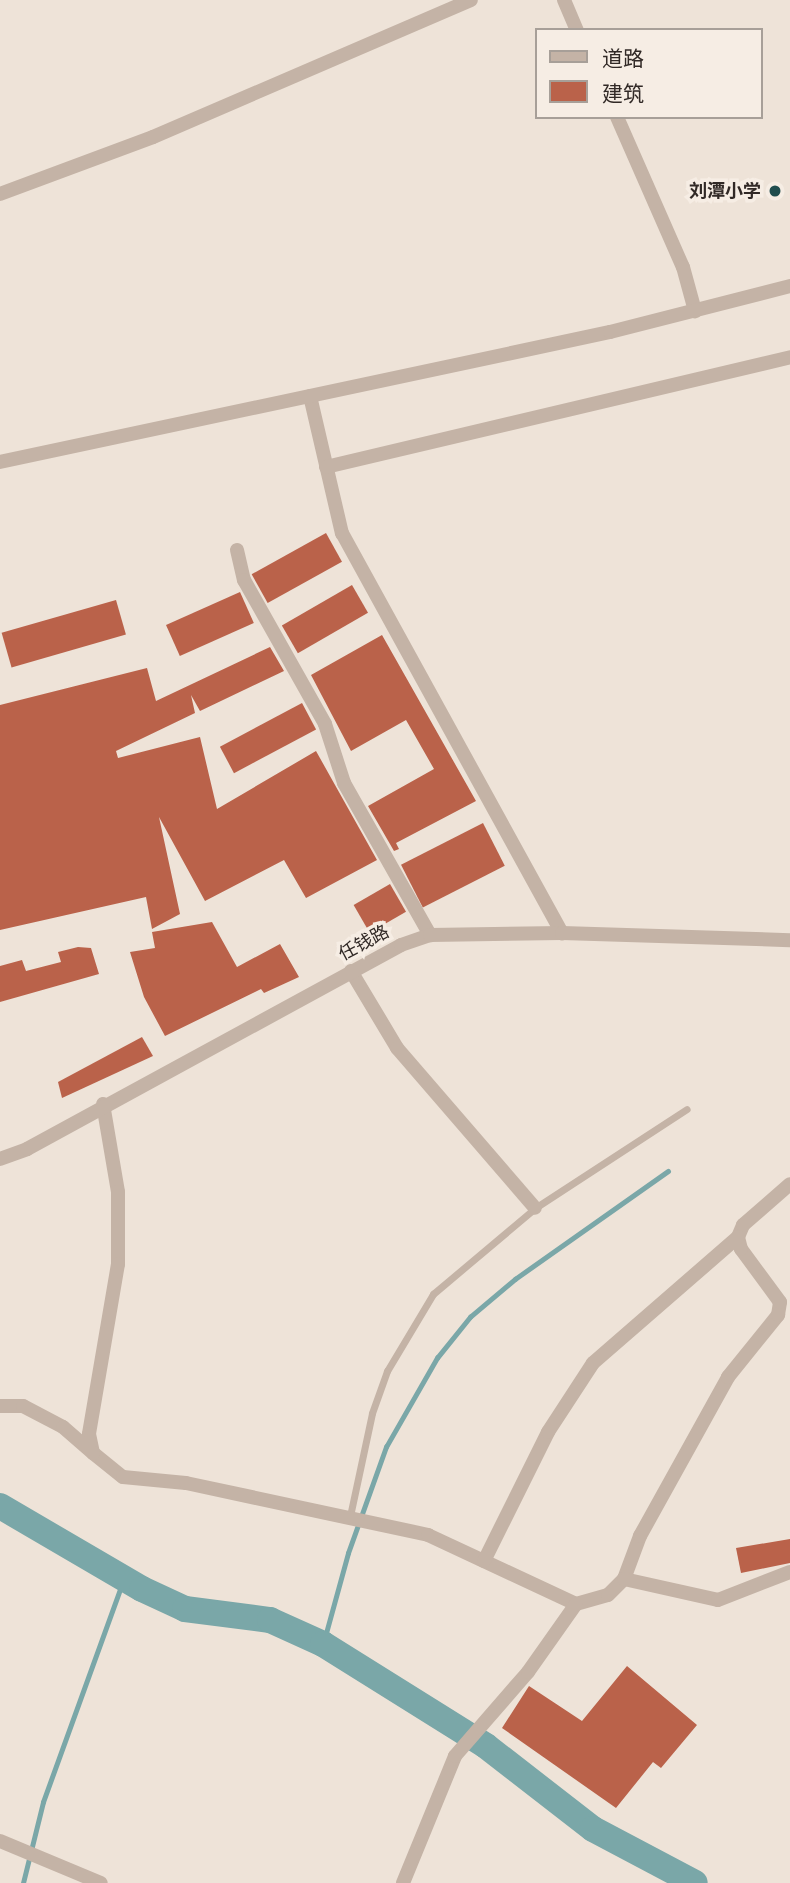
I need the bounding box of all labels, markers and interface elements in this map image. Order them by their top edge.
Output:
legend [534,28,762,119]
text: 道路 [602,46,644,72]
text: 建筑 [602,81,644,107]
place label: 刘潭小学 [689,180,761,202]
marker: 刘潭小学 [767,183,783,199]
street label: 任钱路 [335,921,393,965]

